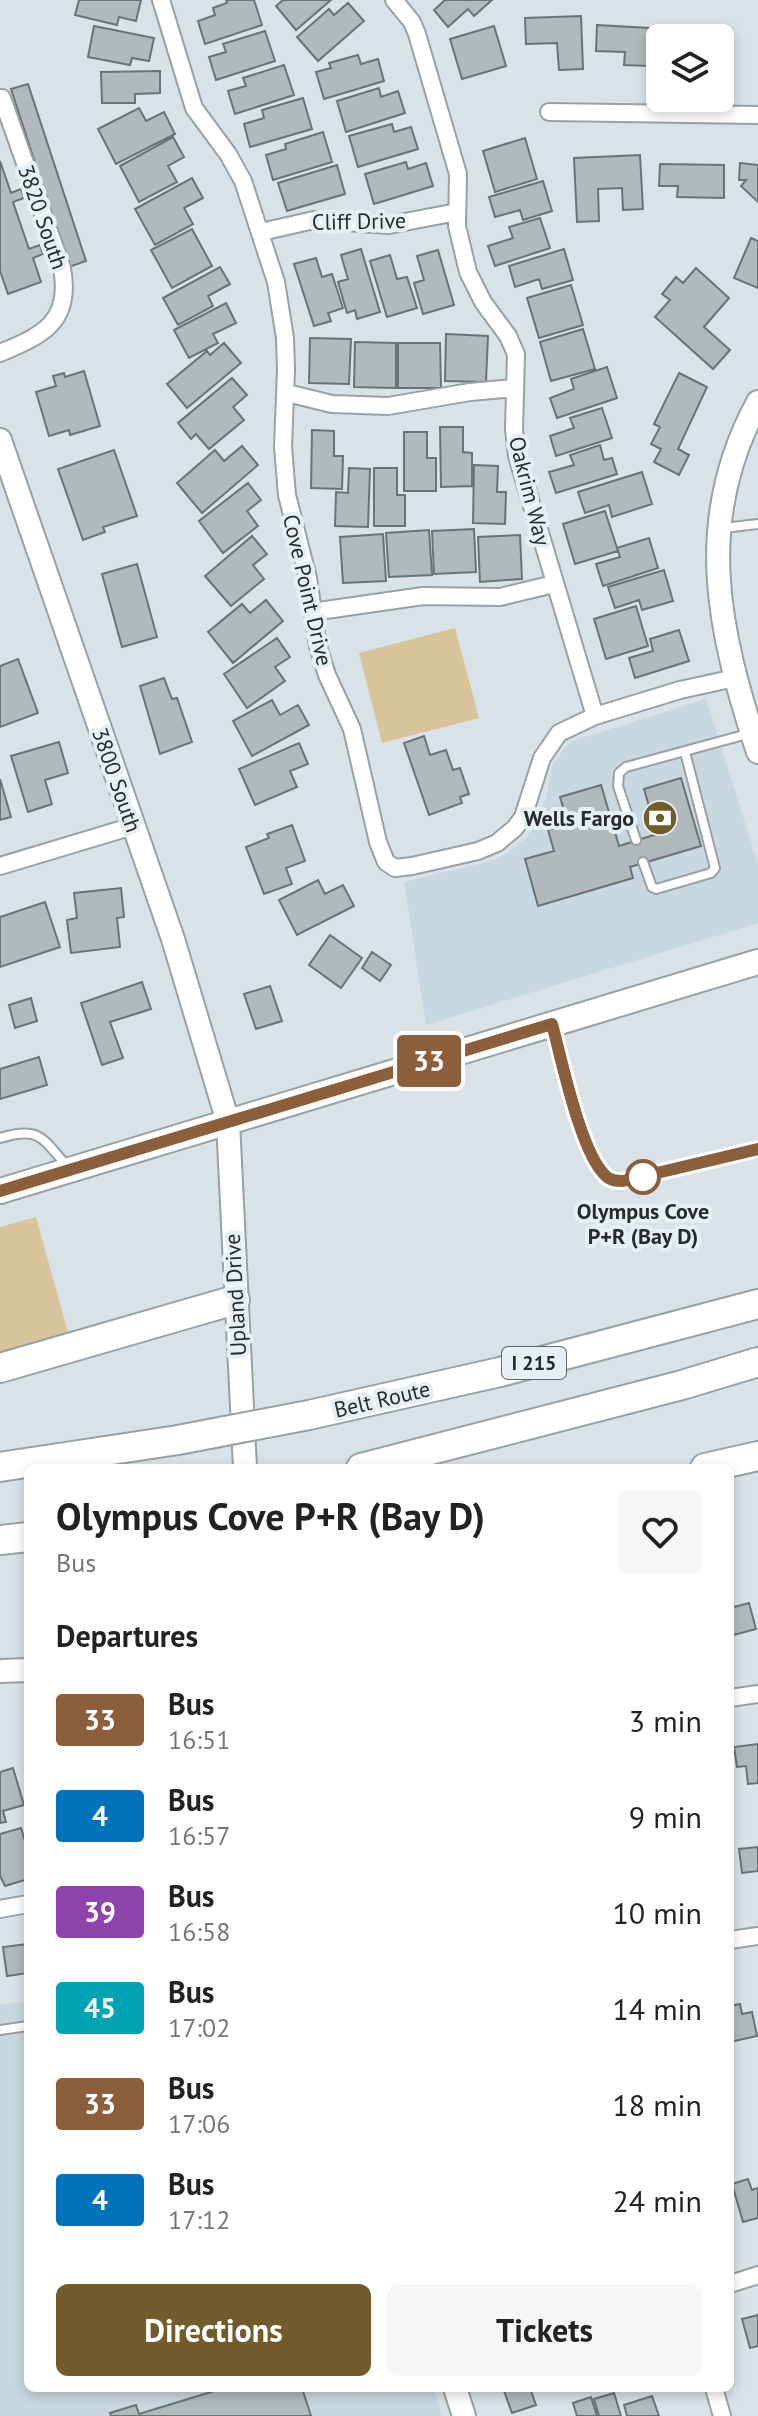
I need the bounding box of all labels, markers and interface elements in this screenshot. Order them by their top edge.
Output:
map controls [646,24,734,112]
button: layers [646,24,734,112]
street label: 3820 South [12,161,74,273]
street label: Cliff Drive [312,206,406,236]
street label: Oakrim Way [503,433,557,549]
street label: Cove Point Drive [277,512,339,668]
street label: 3800 South [86,724,148,836]
bank icon: Wells Fargo [641,799,679,837]
place label: Wells Fargo [524,804,634,832]
line badge: 33 [393,1035,465,1087]
text: 33 [413,1042,445,1079]
marker: Olympus Cove P+R (Bay D) [626,1160,660,1194]
place label: Olympus Cove P+R (Bay D) [577,1197,709,1250]
street label: Upland Drive [218,1233,252,1357]
road number: I 215 [502,1347,566,1379]
street label: Belt Route [331,1374,433,1424]
button: heart [618,1490,702,1574]
text: Olympus Cove P+R (Bay D) [56,1491,485,1540]
text: Bus [56,1546,96,1579]
text: Departures [56,1616,198,1655]
text: Bus [168,1684,215,1723]
text: 33 [84,1701,116,1738]
text: 3 min [629,1701,702,1740]
text: 16:51 [168,1723,230,1756]
text: Bus [168,1780,215,1819]
text: 4 [92,1797,108,1834]
text: 9 min [629,1797,702,1836]
text: 16:57 [168,1819,230,1852]
text: Bus [168,1876,215,1915]
text: 39 [84,1893,116,1930]
text: 10 min [612,1893,702,1932]
text: 16:58 [168,1915,230,1948]
text: Bus [168,1972,215,2011]
text: 45 [84,1989,116,2026]
text: 14 min [612,1989,702,2028]
text: 17:02 [168,2011,230,2044]
text: Bus [168,2068,215,2107]
text: 33 [84,2085,116,2122]
text: 18 min [612,2085,702,2124]
text: 17:06 [168,2107,230,2140]
text: Bus [168,2164,215,2203]
text: 4 [92,2181,108,2218]
text: 24 min [612,2181,702,2220]
text: 17:12 [168,2203,230,2236]
button: Directions [56,2284,371,2376]
button: Tickets [387,2284,702,2376]

